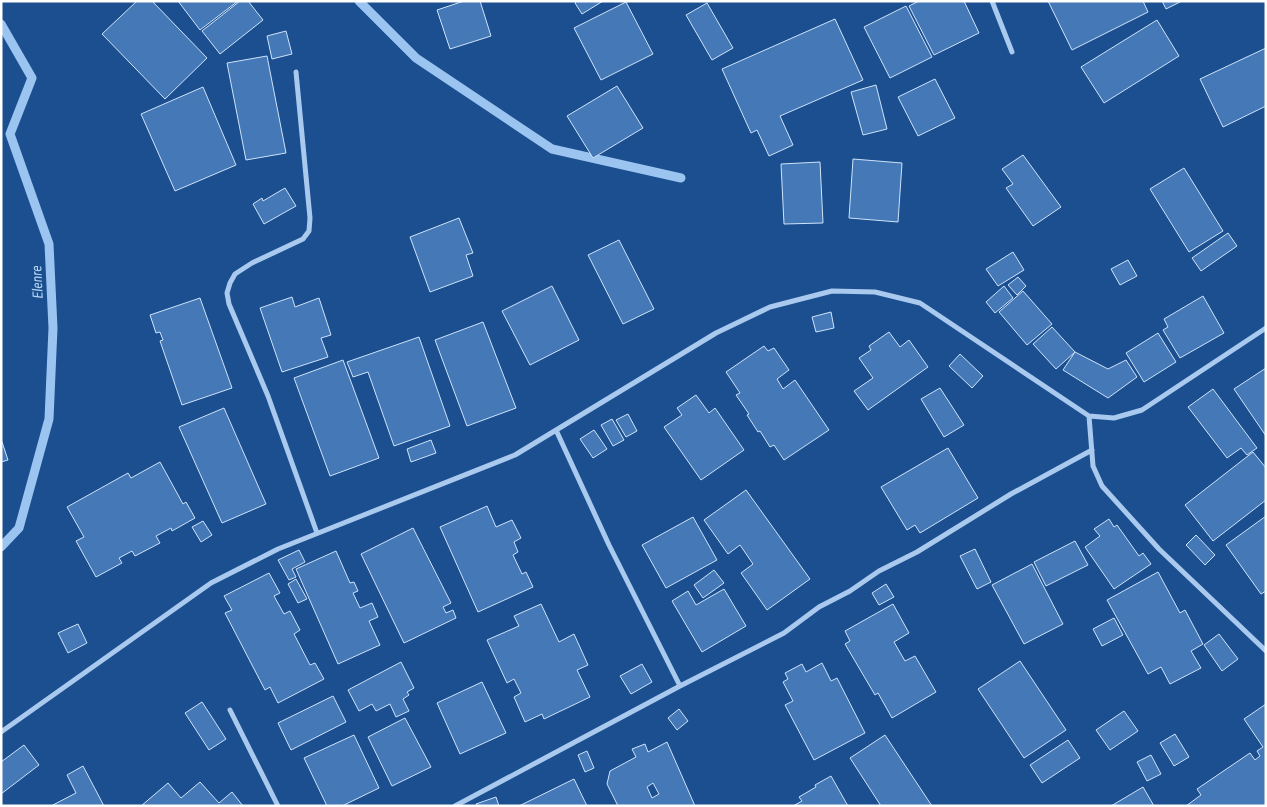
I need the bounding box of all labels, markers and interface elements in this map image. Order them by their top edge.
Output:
water label: Elenre [28,265,46,299]

